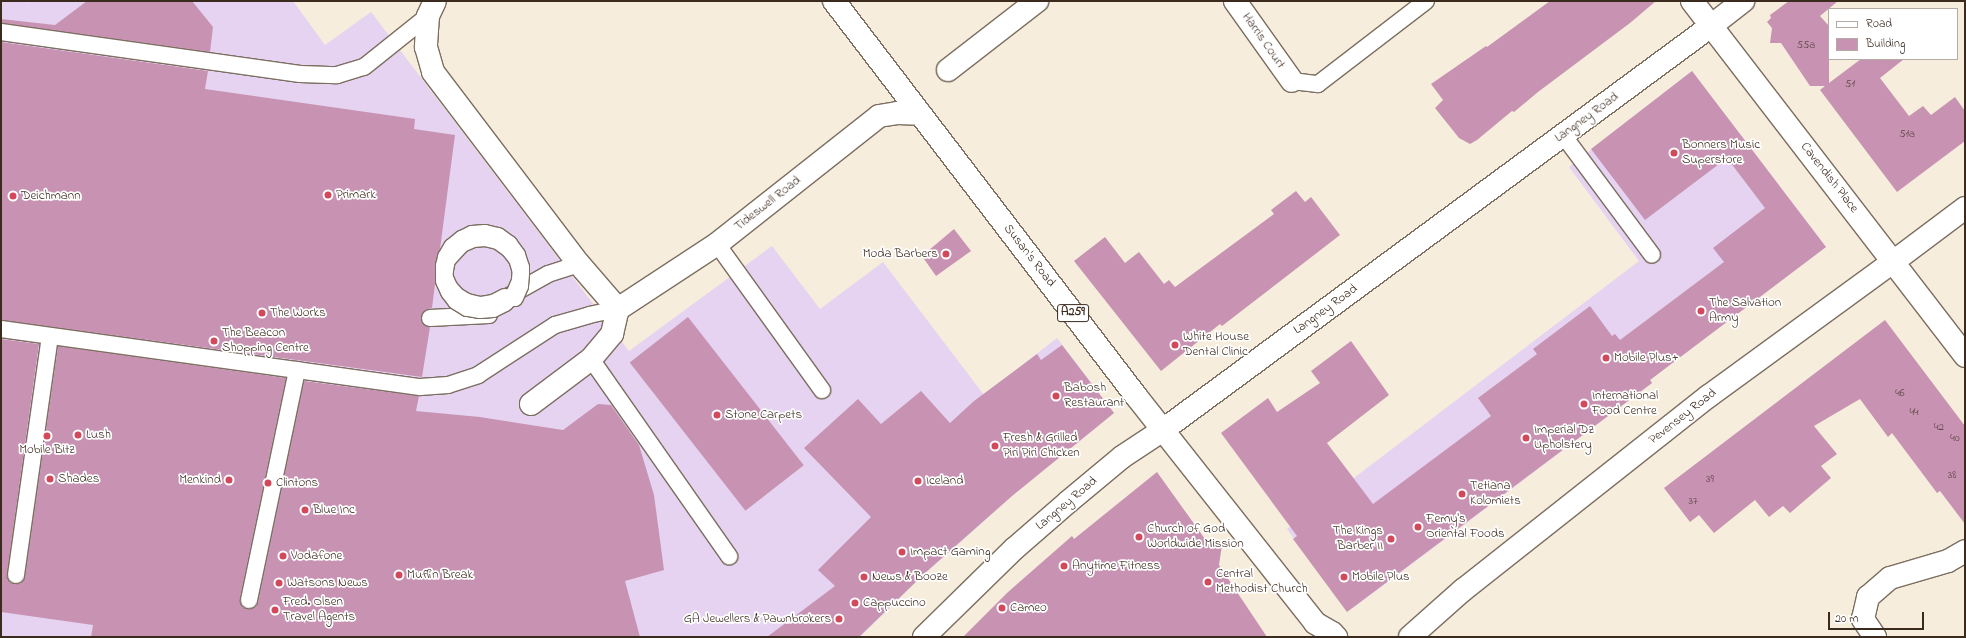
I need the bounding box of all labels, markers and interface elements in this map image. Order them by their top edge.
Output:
legend [1828,8,1958,60]
street label: Harris Court [1238,10,1288,72]
text: Road [1866,15,1892,33]
text: Building [1866,35,1905,53]
house number: 55a [1797,38,1815,52]
house number: 51 [1845,77,1855,91]
street label: Langney Road [1552,90,1622,146]
house number: 51a [1899,127,1915,141]
place label: Bonners Music Superstore [1682,138,1760,169]
street label: Cavendish Place [1797,140,1861,216]
marker: Bonners Music Superstore [1669,148,1679,158]
street label: Tideswell Road [732,173,804,235]
place label: Primark [336,187,376,203]
place label: Deichmann [21,188,81,204]
marker: Primark [323,190,333,200]
marker: Deichmann [8,191,18,201]
street label: Susan's Road [1000,222,1058,290]
place label: Moda Barbers [863,246,938,262]
marker: Moda Barbers [941,249,951,259]
street label: Langney Road [1291,282,1361,338]
place label: The Salvation Army [1709,296,1781,327]
road number: A259 [1057,303,1089,323]
place label: The Works [270,305,326,321]
marker: The Salvation Army [1696,306,1706,316]
marker: The Works [257,308,267,318]
place label: The Beacon Shopping Centre [222,326,309,357]
place label: White House Dental Clinic [1183,330,1249,361]
marker: The Beacon Shopping Centre [209,336,219,346]
marker: White House Dental Clinic [1170,340,1180,350]
place label: Mobile Plus+ [1614,350,1679,366]
marker: Mobile Plus+ [1601,353,1611,363]
place label: Babosh Restaurant [1064,381,1124,412]
street label: Pevensey Road [1646,386,1720,448]
house number: 46 [1895,386,1905,400]
place label: International Food Centre [1592,389,1658,420]
marker: Babosh Restaurant [1051,391,1061,401]
marker: International Food Centre [1579,399,1589,409]
house number: 44 [1909,405,1919,419]
place label: Stone Carpets [725,407,802,423]
marker: Stone Carpets [712,410,722,420]
house number: 42 [1934,420,1944,434]
place label: Imperial Dz Upholstery [1534,423,1594,454]
place label: Lush [86,427,111,443]
marker: Lush [73,430,83,440]
marker: Mobile Bitz [42,431,52,441]
place label: Fresh & Grilled Piri Piri Chicken [1003,431,1080,462]
house number: 40 [1950,431,1960,445]
marker: Imperial Dz Upholstery [1521,433,1531,443]
marker: Fresh & Grilled Piri Piri Chicken [990,441,1000,451]
place label: Mobile Bitz [19,442,75,458]
house number: 38 [1948,468,1956,482]
place label: Shades [58,471,99,487]
place label: Menkind [179,472,221,488]
house number: 39 [1706,472,1714,486]
place label: Iceland [926,473,964,489]
marker: Shades [45,474,55,484]
street label: Langney Road [1033,474,1101,534]
marker: Menkind [224,475,234,485]
place label: Clintons [276,475,318,491]
marker: Iceland [913,476,923,486]
marker: Clintons [263,478,273,488]
place label: Tetiana Kolomiets [1470,479,1521,510]
marker: Tetiana Kolomiets [1457,489,1467,499]
house number: 37 [1688,494,1698,508]
place label: Blue Inc [313,502,355,518]
marker: Blue Inc [300,505,310,515]
place label: Femy's Oriental Foods [1426,512,1505,543]
place label: Church of God Worldwide Mission [1147,522,1244,553]
marker: Femy's Oriental Foods [1413,522,1423,532]
place label: The Kings Barber II [1333,524,1383,555]
marker: Church of God Worldwide Mission [1134,532,1144,542]
marker: The Kings Barber II [1386,534,1396,544]
place label: Impact Gaming [910,544,990,560]
marker: Impact Gaming [897,547,907,557]
place label: Vodafone [291,548,342,564]
marker: Vodafone [278,551,288,561]
place label: Anytime Fitness [1072,558,1160,574]
marker: Anytime Fitness [1059,561,1069,571]
place label: Muffin Break [407,567,473,583]
place label: Central Methodist Church [1216,567,1308,598]
place label: News & Booze [872,569,948,585]
place label: Mobile Plus [1352,569,1410,585]
marker: Muffin Break [394,570,404,580]
marker: News & Booze [859,572,869,582]
marker: Mobile Plus [1339,572,1349,582]
place label: Watsons News [287,575,368,591]
marker: Central Methodist Church [1203,577,1213,587]
marker: Watsons News [274,578,284,588]
place label: Fred. Olsen Travel Agents [283,595,355,626]
place label: Cappuccino [863,595,926,611]
marker: Cappuccino [850,598,860,608]
place label: Cameo [1010,600,1047,616]
marker: Cameo [997,603,1007,613]
scale bar [1830,604,1926,630]
marker: Fred. Olsen Travel Agents [270,605,280,615]
text: 20 m [1835,610,1858,628]
place label: GA Jewellers & Pawnbrokers [684,611,831,627]
marker: GA Jewellers & Pawnbrokers [834,614,844,624]

